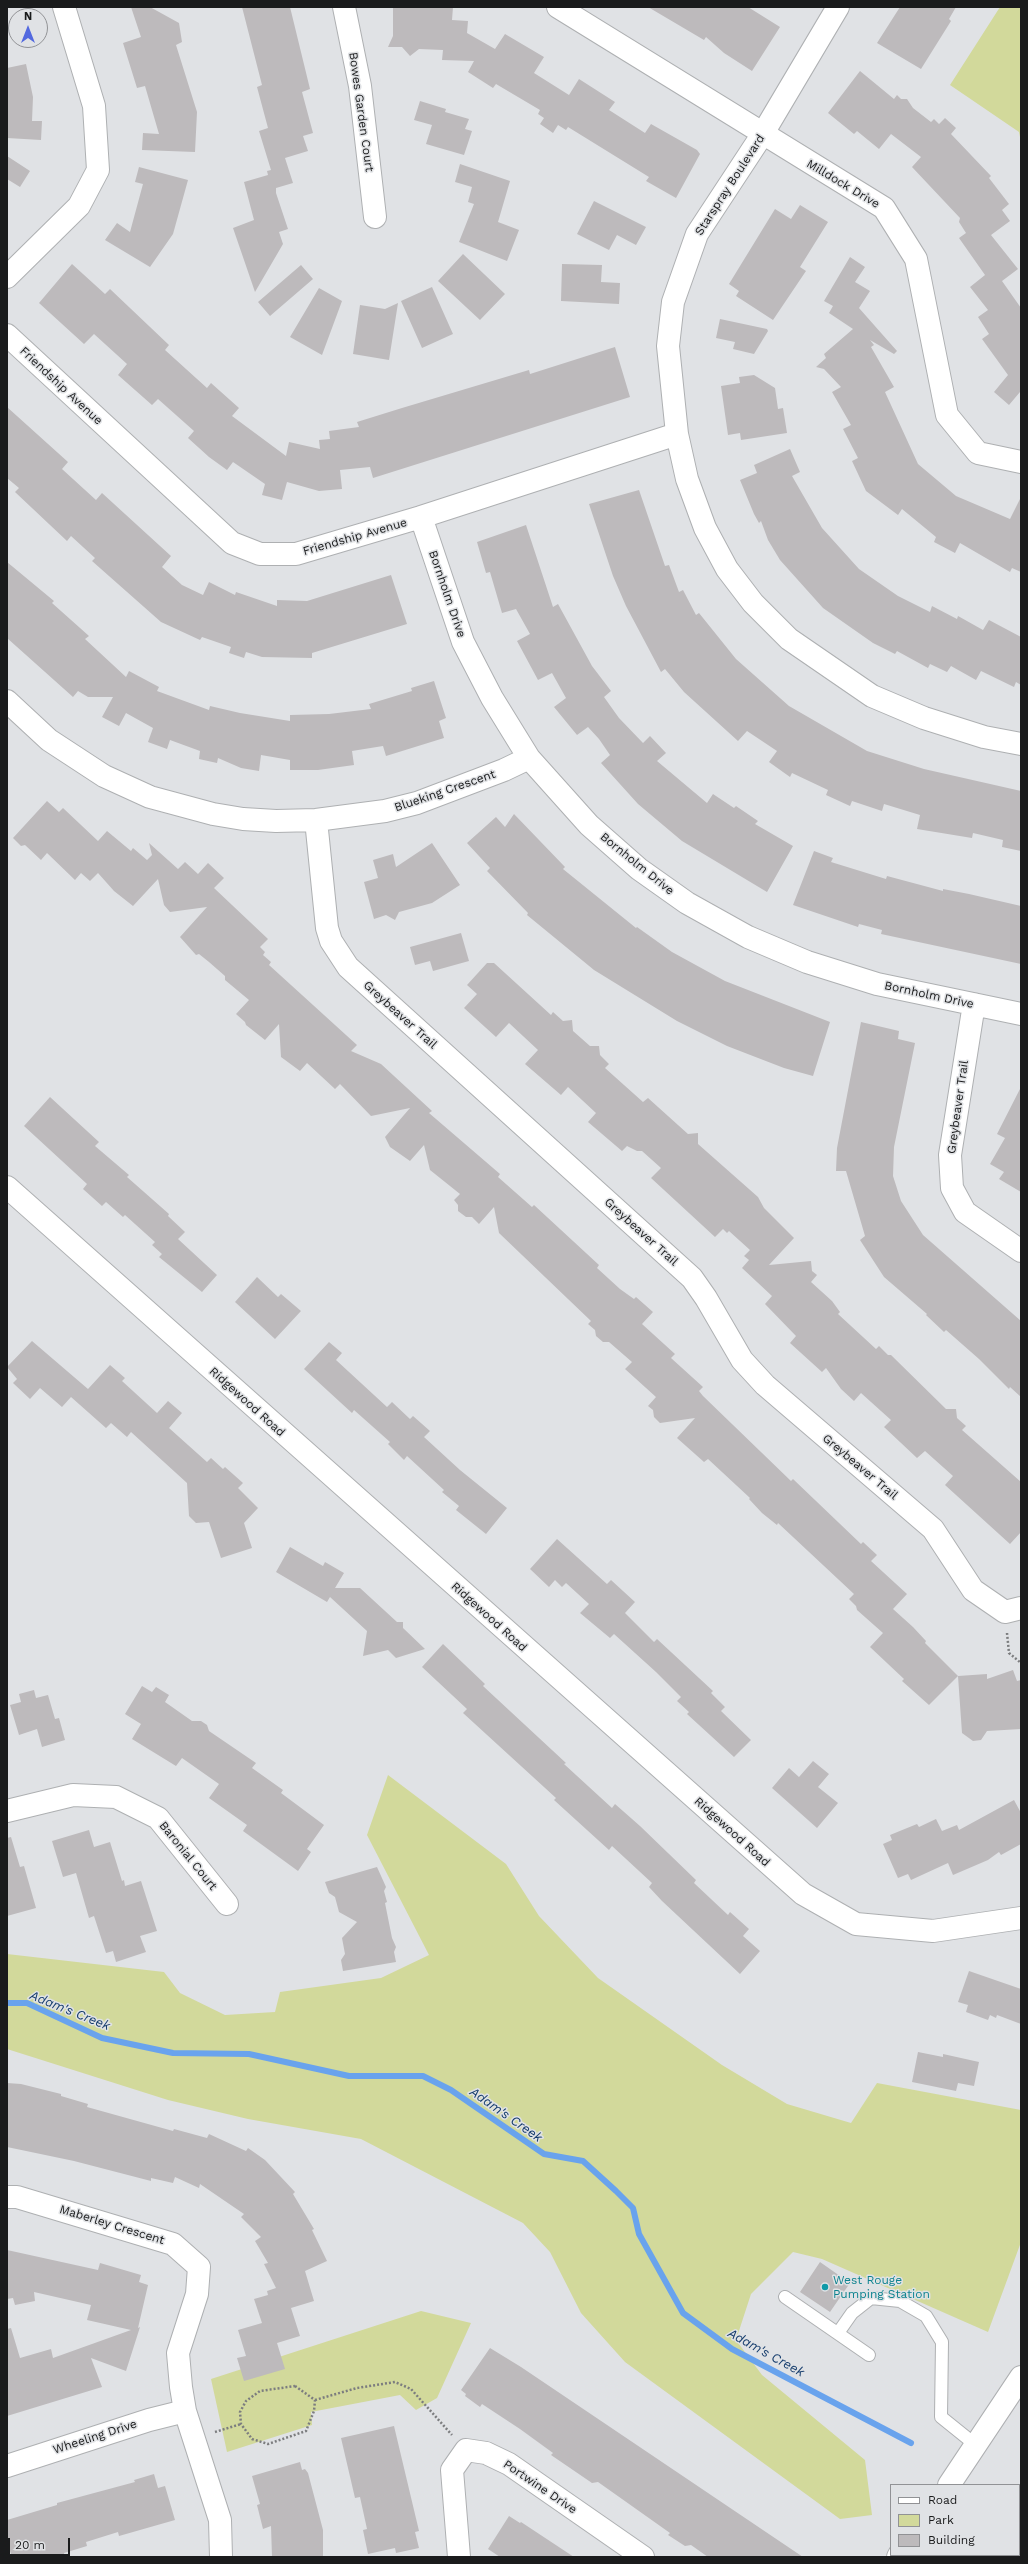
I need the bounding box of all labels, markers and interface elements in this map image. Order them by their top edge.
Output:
north arrow [8,8,48,48]
text: N [24,10,32,23]
street label: Bowes Garden Court [345,51,377,173]
street label: Starspray Boulevard [692,132,768,238]
street label: Milldock Drive [804,156,882,212]
street label: Friendship Avenue [17,344,105,428]
street label: Friendship Avenue [301,515,409,559]
street label: Bornholm Drive [425,549,469,639]
street label: Blueking Crescent [393,767,497,815]
street label: Bornholm Drive [597,830,677,898]
street label: Greybeaver Trail [360,978,440,1052]
street label: Bornholm Drive [883,978,975,1012]
street label: Greybeaver Trail [944,1059,972,1155]
street label: Greybeaver Trail [601,1195,681,1269]
street label: Ridgewood Road [206,1364,288,1440]
street label: Greybeaver Trail [819,1431,901,1503]
street label: Ridgewood Road [448,1579,530,1655]
street label: Ridgewood Road [691,1794,773,1870]
street label: Baronial Court [156,1819,220,1893]
water label: Adam's Creek [28,1988,112,2034]
water label: Adam's Creek [467,2084,545,2146]
street label: Maberley Crescent [58,2202,166,2248]
place label: West Rouge Pumping Station [833,2273,930,2301]
marker: West Rouge Pumping Station [820,2282,830,2292]
water label: Adam's Creek [725,2326,807,2380]
street label: Wheeling Drive [51,2417,139,2457]
street label: Portwine Drive [501,2457,579,2517]
legend [890,2484,1020,2556]
text: Road [928,2493,957,2507]
text: Park [928,2513,954,2527]
scale bar [10,2530,72,2556]
text: Building [928,2533,975,2547]
text: 20 m [15,2538,45,2552]

